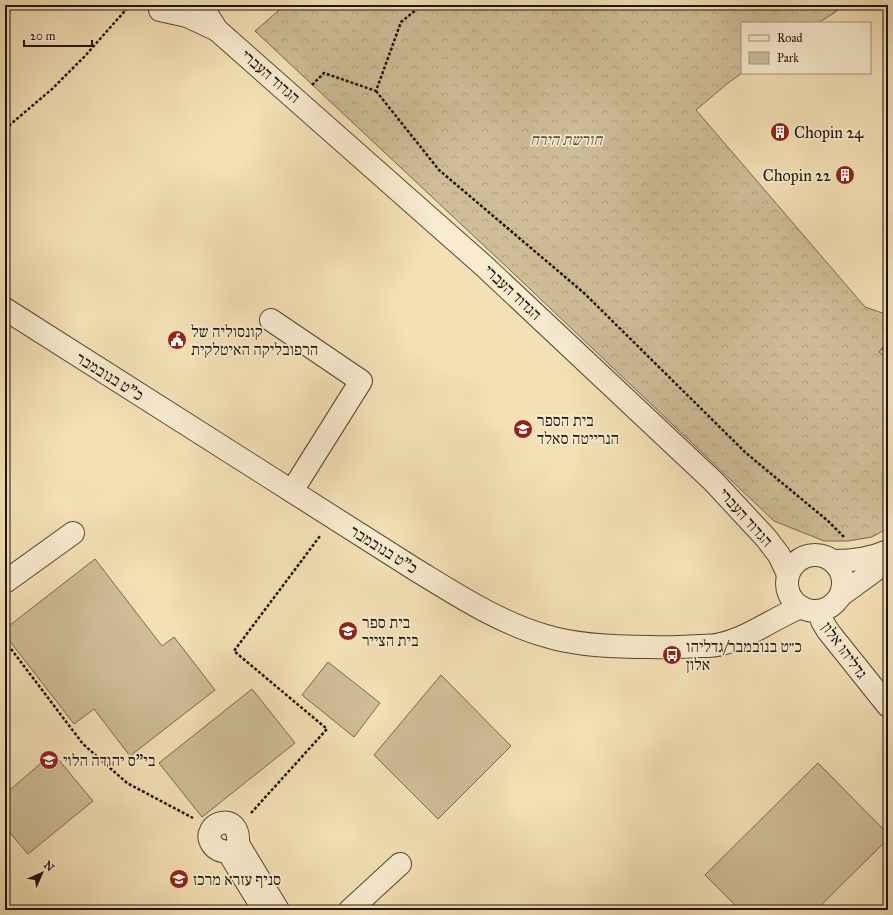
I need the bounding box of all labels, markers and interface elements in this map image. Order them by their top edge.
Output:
scale bar [24,22,92,48]
legend [741,22,871,74]
text: 20 m [30,29,56,43]
text: Road [777,31,803,45]
street label: הגדוד העברי [237,46,304,107]
text: Park [777,51,799,65]
building icon: Chopin 24 [769,121,791,143]
place label: Chopin 24 [794,123,864,142]
park label: חורשת הירח [530,130,603,149]
building icon: Chopin 22 [834,164,856,186]
place label: Chopin 22 [763,166,831,185]
street label: הגדוד העברי [480,261,545,324]
place label: קונסוליה של הרפובליקה האיטלקית [191,322,318,359]
public building icon: קונסוליה של הרפובליקה האיטלקית [166,329,188,351]
street label: כ"ט בנובמבר [72,348,147,405]
place label: בית הספר הנרייטה סאלד [537,411,619,448]
school or university icon: בית הספר הנרייטה סאלד [512,418,534,440]
street label: הגדוד העברי [714,484,777,550]
street label: כ"ט בנובמבר [346,521,421,578]
place label: בית ספר בית הצייר [362,613,419,650]
street label: גדליהו אלון [818,618,871,682]
school or university icon: בית ספר בית הצייר [337,620,359,642]
place label: כ״ט בנובמבר/גדליהו אלון [686,637,802,674]
bus stop icon: כ״ט בנובמבר/גדליהו אלון [661,644,683,666]
school or university icon: בי"ס יהודה הלוי [38,749,60,771]
place label: בי"ס יהודה הלוי [63,751,156,770]
north arrow [22,853,62,893]
text: N [41,858,57,875]
school or university icon: סניף עזרא מרכז [168,868,190,890]
place label: סניף עזרא מרכז [193,870,281,889]

